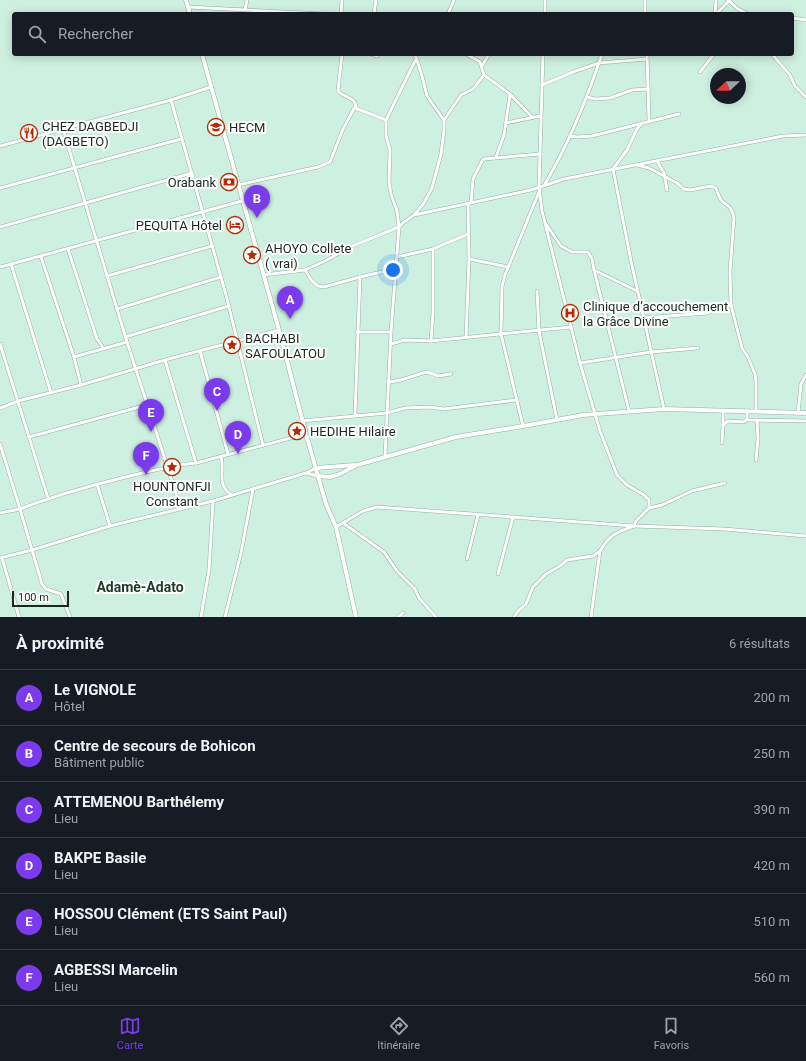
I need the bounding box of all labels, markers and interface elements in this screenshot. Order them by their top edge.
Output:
search box [12,12,794,56]
icon: search [26,23,48,45]
text: Rechercher [58,25,133,43]
north arrow [710,68,746,104]
school or university icon: HECM [206,117,226,137]
place label: CHEZ DAGBEDJI (DAGBETO) [42,119,139,149]
place label: HECM [229,120,265,135]
restaurant icon: CHEZ DAGBEDJI (DAGBETO) [19,123,39,143]
bank icon: Orabank [219,172,239,192]
place label: Orabank [168,175,216,190]
pin: B [244,185,270,218]
hotel icon: PEQUITA Hôtel [225,215,245,235]
place label: PEQUITA Hôtel [136,218,222,233]
place label: AHOYO Collete ( vrai) [265,241,352,271]
place icon: AHOYO Collete ( vrai) [242,245,262,265]
your location [383,260,403,280]
pin: A [277,286,303,319]
place label: Clinique d’accouchement la Grâce Divine [583,299,728,329]
hospital icon: Clinique d’accouchement la Grâce Divine [560,303,580,323]
place label: BACHABI SAFOULATOU [245,331,326,361]
place icon: BACHABI SAFOULATOU [222,335,242,355]
pin: C [204,378,230,411]
pin: E [138,399,164,432]
pin: D [225,421,251,454]
place icon: HEDIHE Hilaire [287,421,307,441]
place label: HEDIHE Hilaire [310,424,396,439]
pin: F [133,442,159,475]
place icon: HOUNTONFJI Constant [162,457,182,477]
place label: HOUNTONFJI Constant [133,479,211,509]
district label: Adamè-Adato [96,579,184,595]
scale bar [12,589,69,608]
text: 100 m [18,591,49,604]
text: À proximité [16,633,104,653]
text: 6 résultats [729,636,790,651]
text: Le VIGNOLE [54,681,136,699]
text: A [25,690,33,705]
text: 200 m [753,690,790,705]
text: Hôtel [54,699,85,714]
text: Centre de secours de Bohicon [54,737,256,755]
text: B [25,746,33,761]
text: 250 m [753,746,790,761]
text: Bâtiment public [54,755,144,770]
text: ATTEMENOU Barthélemy [54,793,224,811]
text: C [25,802,33,817]
text: 390 m [753,802,790,817]
text: Lieu [54,811,78,826]
text: BAKPE Basile [54,849,146,867]
text: D [25,858,33,873]
text: 420 m [753,858,790,873]
text: Lieu [54,867,78,882]
text: HOSSOU Clément (ETS Saint Paul) [54,905,287,923]
text: E [25,914,33,929]
text: 510 m [753,914,790,929]
text: Lieu [54,923,78,938]
text: AGBESSI Marcelin [54,961,178,979]
text: F [25,970,33,985]
text: 560 m [753,970,790,985]
text: Lieu [54,979,78,994]
tab: Carte [117,1015,143,1052]
tab: Itinéraire [377,1015,420,1052]
tab: Favoris [654,1015,689,1052]

